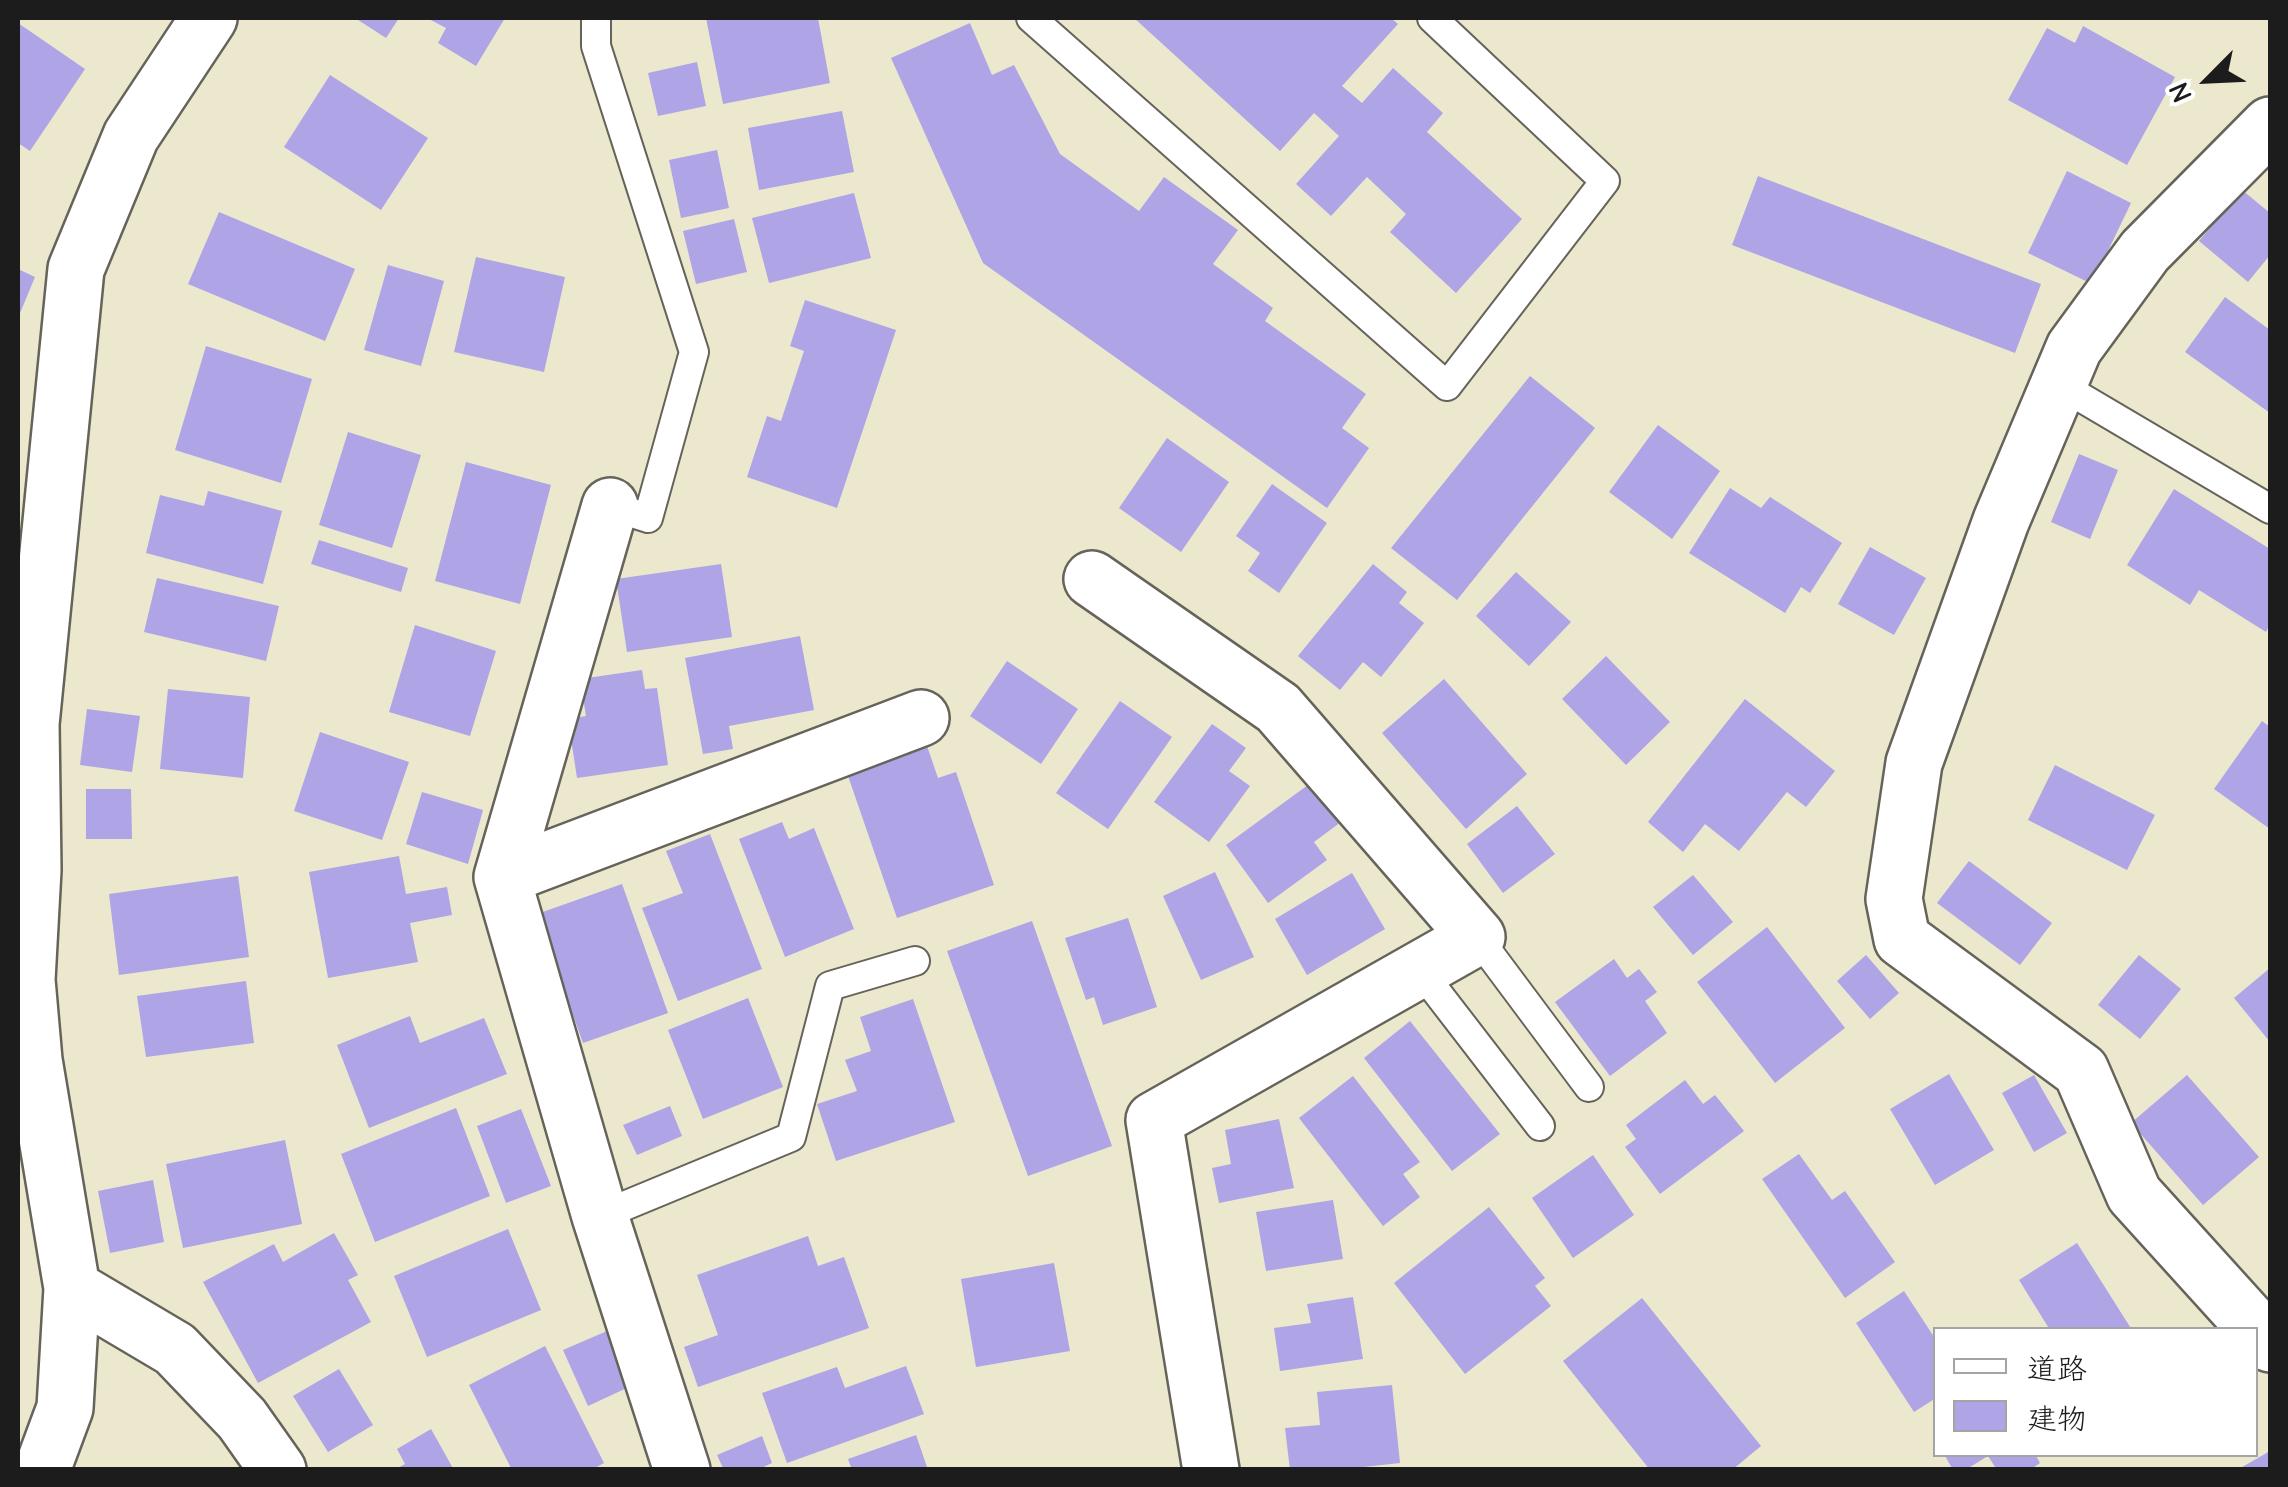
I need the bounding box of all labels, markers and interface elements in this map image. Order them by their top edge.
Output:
north arrow [2158,30,2258,130]
text: N [2162,77,2199,107]
legend [1933,1327,2258,1457]
text: 道路 [2027,1352,2087,1387]
text: 建物 [2027,1402,2087,1437]

